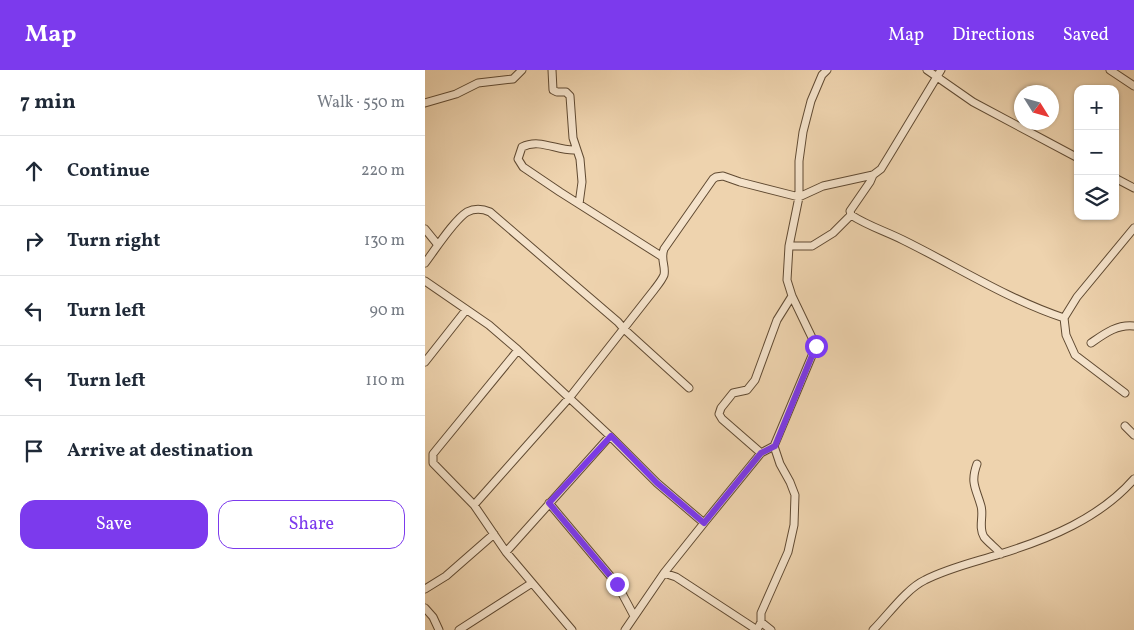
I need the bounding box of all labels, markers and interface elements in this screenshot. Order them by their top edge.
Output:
text: Map [25,18,76,52]
text: Map [888,23,924,48]
text: Directions [952,23,1035,48]
text: Saved [1063,23,1109,48]
north arrow [1014,85,1059,130]
map controls [1074,85,1119,220]
button: + [1074,85,1119,130]
text: 7 min [20,88,76,117]
text: Walk · 550 m [317,92,405,114]
button: − [1074,130,1119,175]
icon: ahead [20,157,48,185]
text: Continue [67,158,150,184]
text: 220 m [361,160,405,182]
button: layers [1074,175,1119,220]
icon: right [20,227,48,255]
text: Turn right [67,228,160,254]
text: 130 m [364,230,405,252]
icon: left [20,297,48,325]
text: Turn left [67,298,146,324]
text: 90 m [369,300,405,322]
route start [805,335,828,358]
icon: left [20,367,48,395]
text: Turn left [67,368,146,394]
text: 110 m [366,370,405,392]
icon: arrive [20,437,48,465]
text: Arrive at destination [67,438,253,464]
button: Save [20,500,208,549]
button: Share [218,500,405,549]
route end [606,573,629,596]

